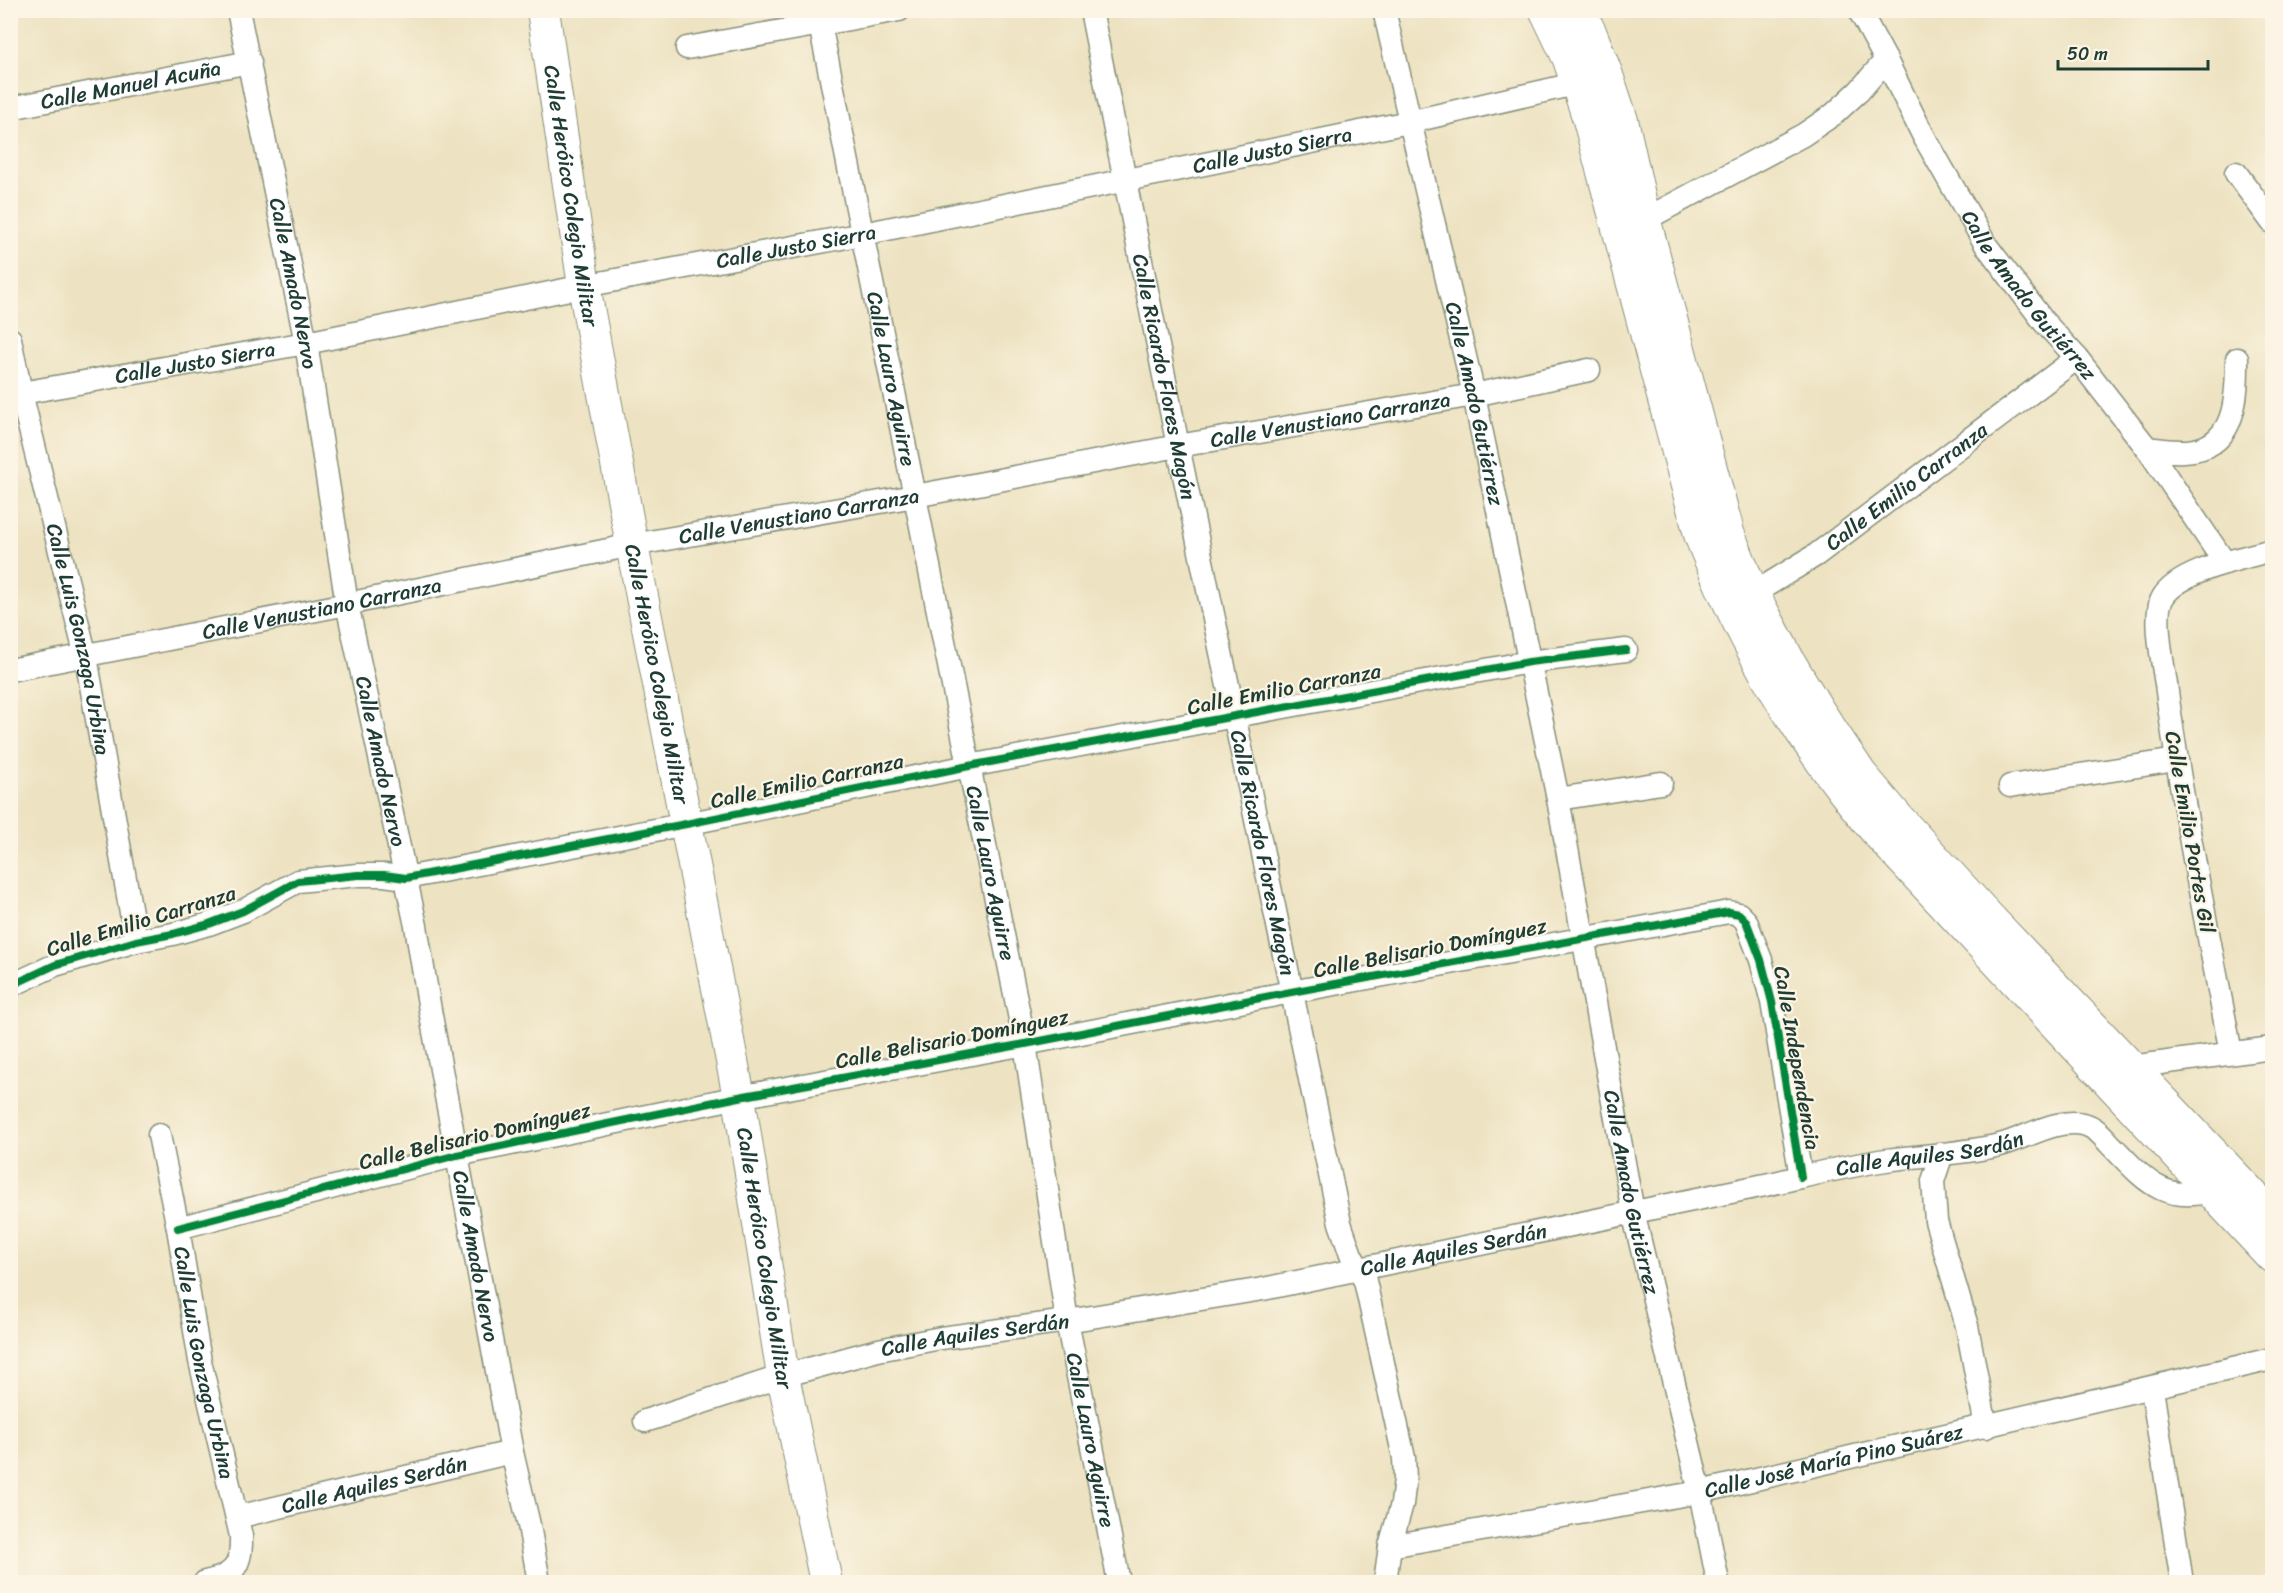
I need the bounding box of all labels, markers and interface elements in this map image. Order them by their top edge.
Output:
scale bar [2058,33,2208,71]
text: 50 m [2067,38,2108,70]
street label: Calle Manuel Acuña [37,49,225,121]
street label: Calle Heróico Colegio Militar [532,62,610,331]
street label: Calle Justo Sierra [1189,115,1356,185]
street label: Calle Amado Nervo [258,194,329,372]
street label: Calle Amado Gutiérrez [1951,202,2108,390]
street label: Calle Justo Sierra [713,213,880,280]
street label: Calle Ricardo Flores Magón [1121,250,1208,503]
street label: Calle Lauro Aguirre [855,288,928,470]
street label: Calle Amado Gutiérrez [1434,298,1516,510]
street label: Calle Justo Sierra [112,330,279,395]
street label: Calle Venustiano Carranza [1207,380,1454,459]
street label: Calle Emilio Carranza [1817,412,1997,561]
street label: Calle Venustiano Carranza [676,477,923,556]
street label: Calle Luis Gonzaga Urbina [35,519,122,759]
street label: Calle Heróico Colegio Militar [613,541,701,809]
street label: Calle Venustiano Carranza [199,566,446,651]
street label: Calle Emilio Carranza [1184,652,1385,726]
street label: Calle Amado Nervo [344,672,418,850]
street label: Calle Ricardo Flores Magón [1219,726,1307,979]
street label: Calle Emilio Portes Gil [2154,728,2227,937]
street label: Calle Emilio Carranza [707,742,908,820]
street label: Calle Lauro Aguirre [955,782,1027,964]
street label: Calle Emilio Carranza [41,874,241,968]
street label: Calle Belisario Domínguez [1310,907,1550,989]
street label: Calle Independencia [1762,963,1832,1153]
street label: Calle Belisario Domínguez [832,998,1072,1080]
street label: Calle Amado Gutiérrez [1592,1087,1671,1299]
street label: Calle Belisario Domínguez [355,1091,595,1181]
street label: Calle Aquiles Serdán [1832,1119,2030,1188]
street label: Calle Heróico Colegio Militar [725,1125,805,1394]
street label: Calle Amado Nervo [441,1167,510,1345]
street label: Calle Aquiles Serdán [1357,1212,1550,1287]
street label: Calle Luis Gonzaga Urbina [162,1243,246,1483]
street label: Calle Aquiles Serdán [878,1302,1072,1368]
street label: Calle Lauro Aguirre [1055,1349,1127,1531]
street label: Calle José María Pino Suárez [1701,1412,1968,1509]
street label: Calle Aquiles Serdán [277,1444,471,1525]

